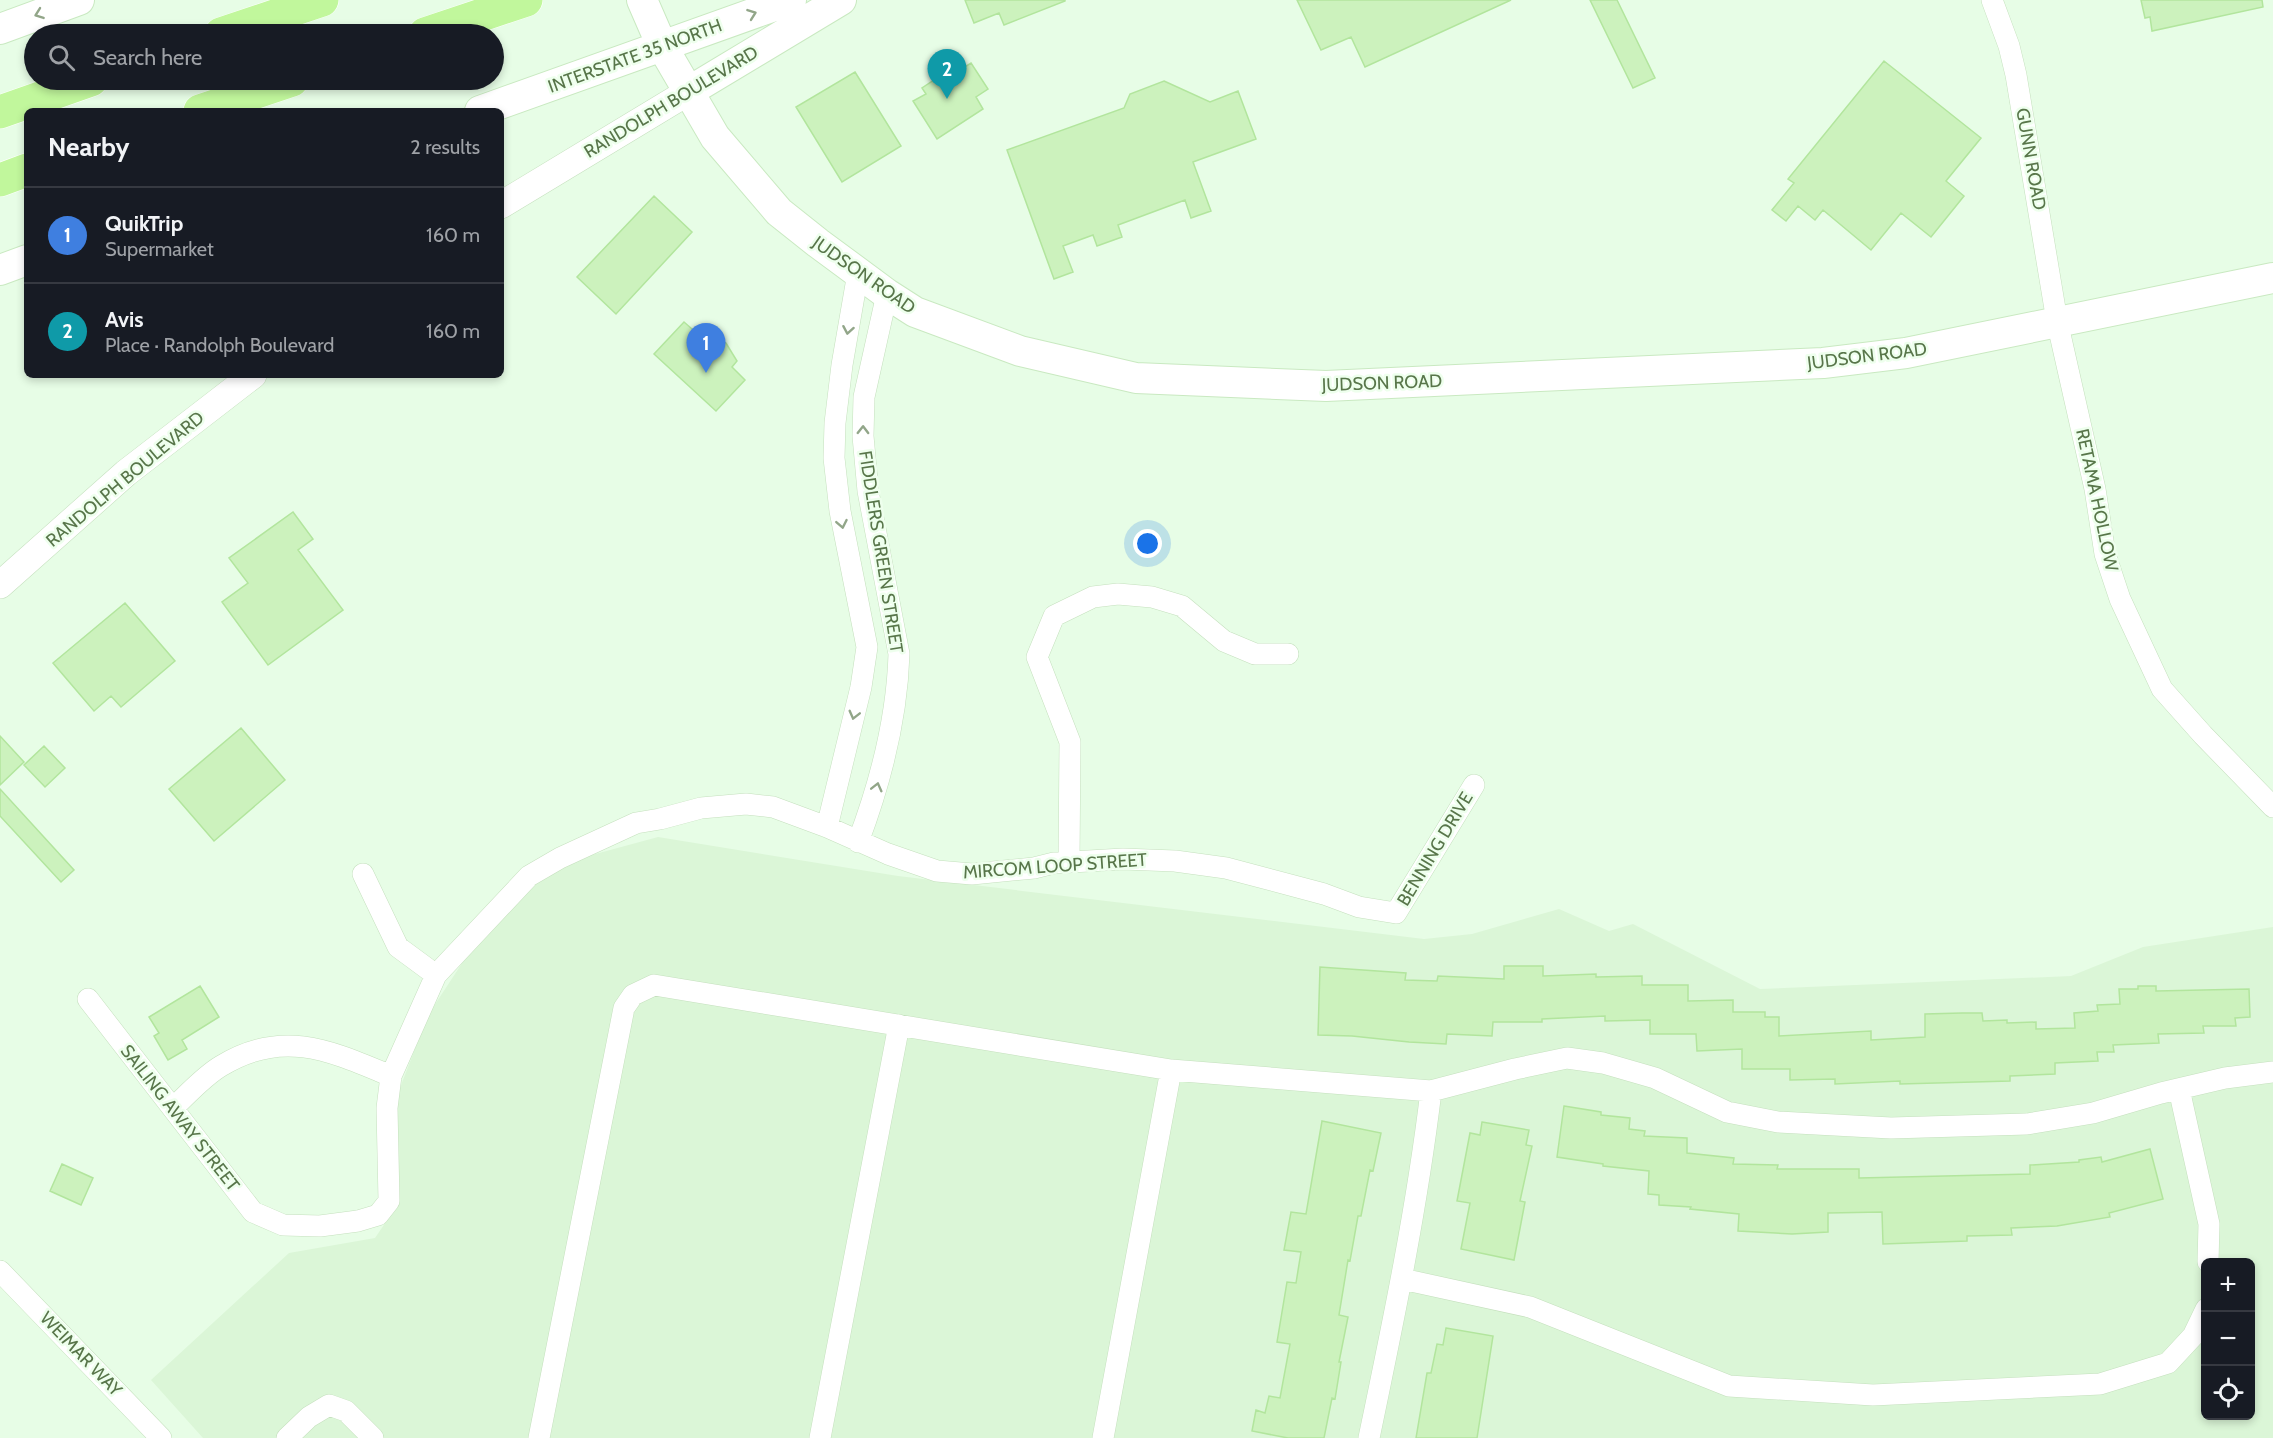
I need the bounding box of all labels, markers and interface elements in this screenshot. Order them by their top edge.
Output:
one-way arrow [35,7,46,19]
one-way arrow [746,8,757,21]
street label: INTERSTATE 35 NORTH [545,14,725,98]
search box [24,24,504,90]
icon: search [45,41,78,74]
street label: RANDOLPH BOULEVARD [580,41,762,163]
text: Search here [93,44,202,71]
pin: 2 [928,50,966,99]
street label: GUNN ROAD [2011,106,2051,212]
text: Nearby [48,131,129,163]
text: 2 results [410,135,480,159]
text: QuikTrip [105,210,183,237]
text: 1 [64,223,71,247]
text: 160 m [426,223,480,247]
street label: JUDSON ROAD [808,231,920,319]
text: Supermarket [105,237,214,261]
text: Avis [105,306,143,333]
text: 2 [62,319,73,343]
text: 160 m [426,319,480,343]
pin: 1 [686,324,726,373]
one-way arrow [842,325,855,335]
text: Place · Randolph Boulevard [105,333,334,357]
street label: JUDSON ROAD [1805,338,1928,374]
street label: JUDSON ROAD [1320,370,1443,396]
street label: RANDOLPH BOULEVARD [42,406,208,552]
one-way arrow [857,425,870,434]
street label: RETAMA HOLLOW [2071,427,2123,573]
street label: FIDDLERS GREEN STREET [854,449,908,655]
one-way arrow [835,518,848,528]
your location [1133,529,1162,558]
one-way arrow [849,709,862,719]
one-way arrow [870,782,883,792]
street label: BENNING DRIVE [1392,788,1478,910]
street label: MIRCOM LOOP STREET [962,849,1148,883]
street label: SAILING AWAY STREET [116,1040,244,1196]
map controls [2201,1258,2255,1420]
button: + [2201,1258,2255,1312]
street label: WEIMAR WAY [35,1307,127,1401]
button: − [2201,1312,2255,1366]
button: locate [2201,1366,2255,1420]

